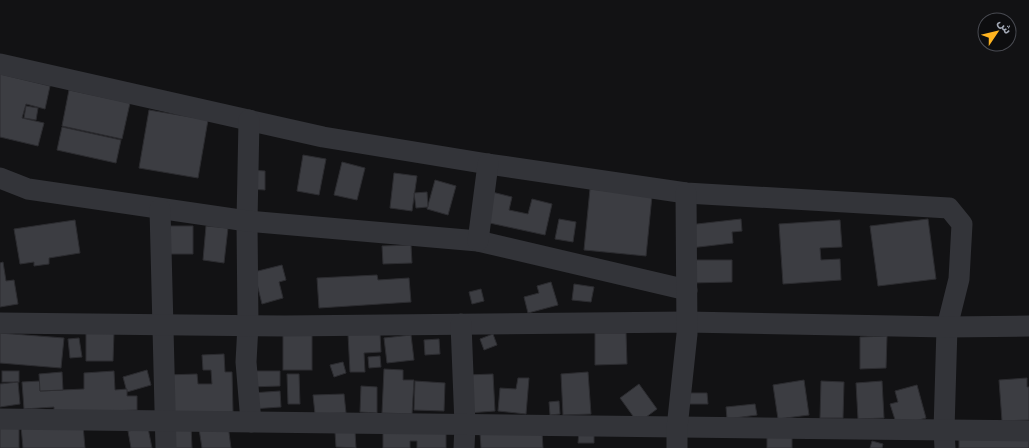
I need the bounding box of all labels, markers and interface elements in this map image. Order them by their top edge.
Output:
north arrow [977,12,1017,52]
text: ش [994,16,1015,37]

